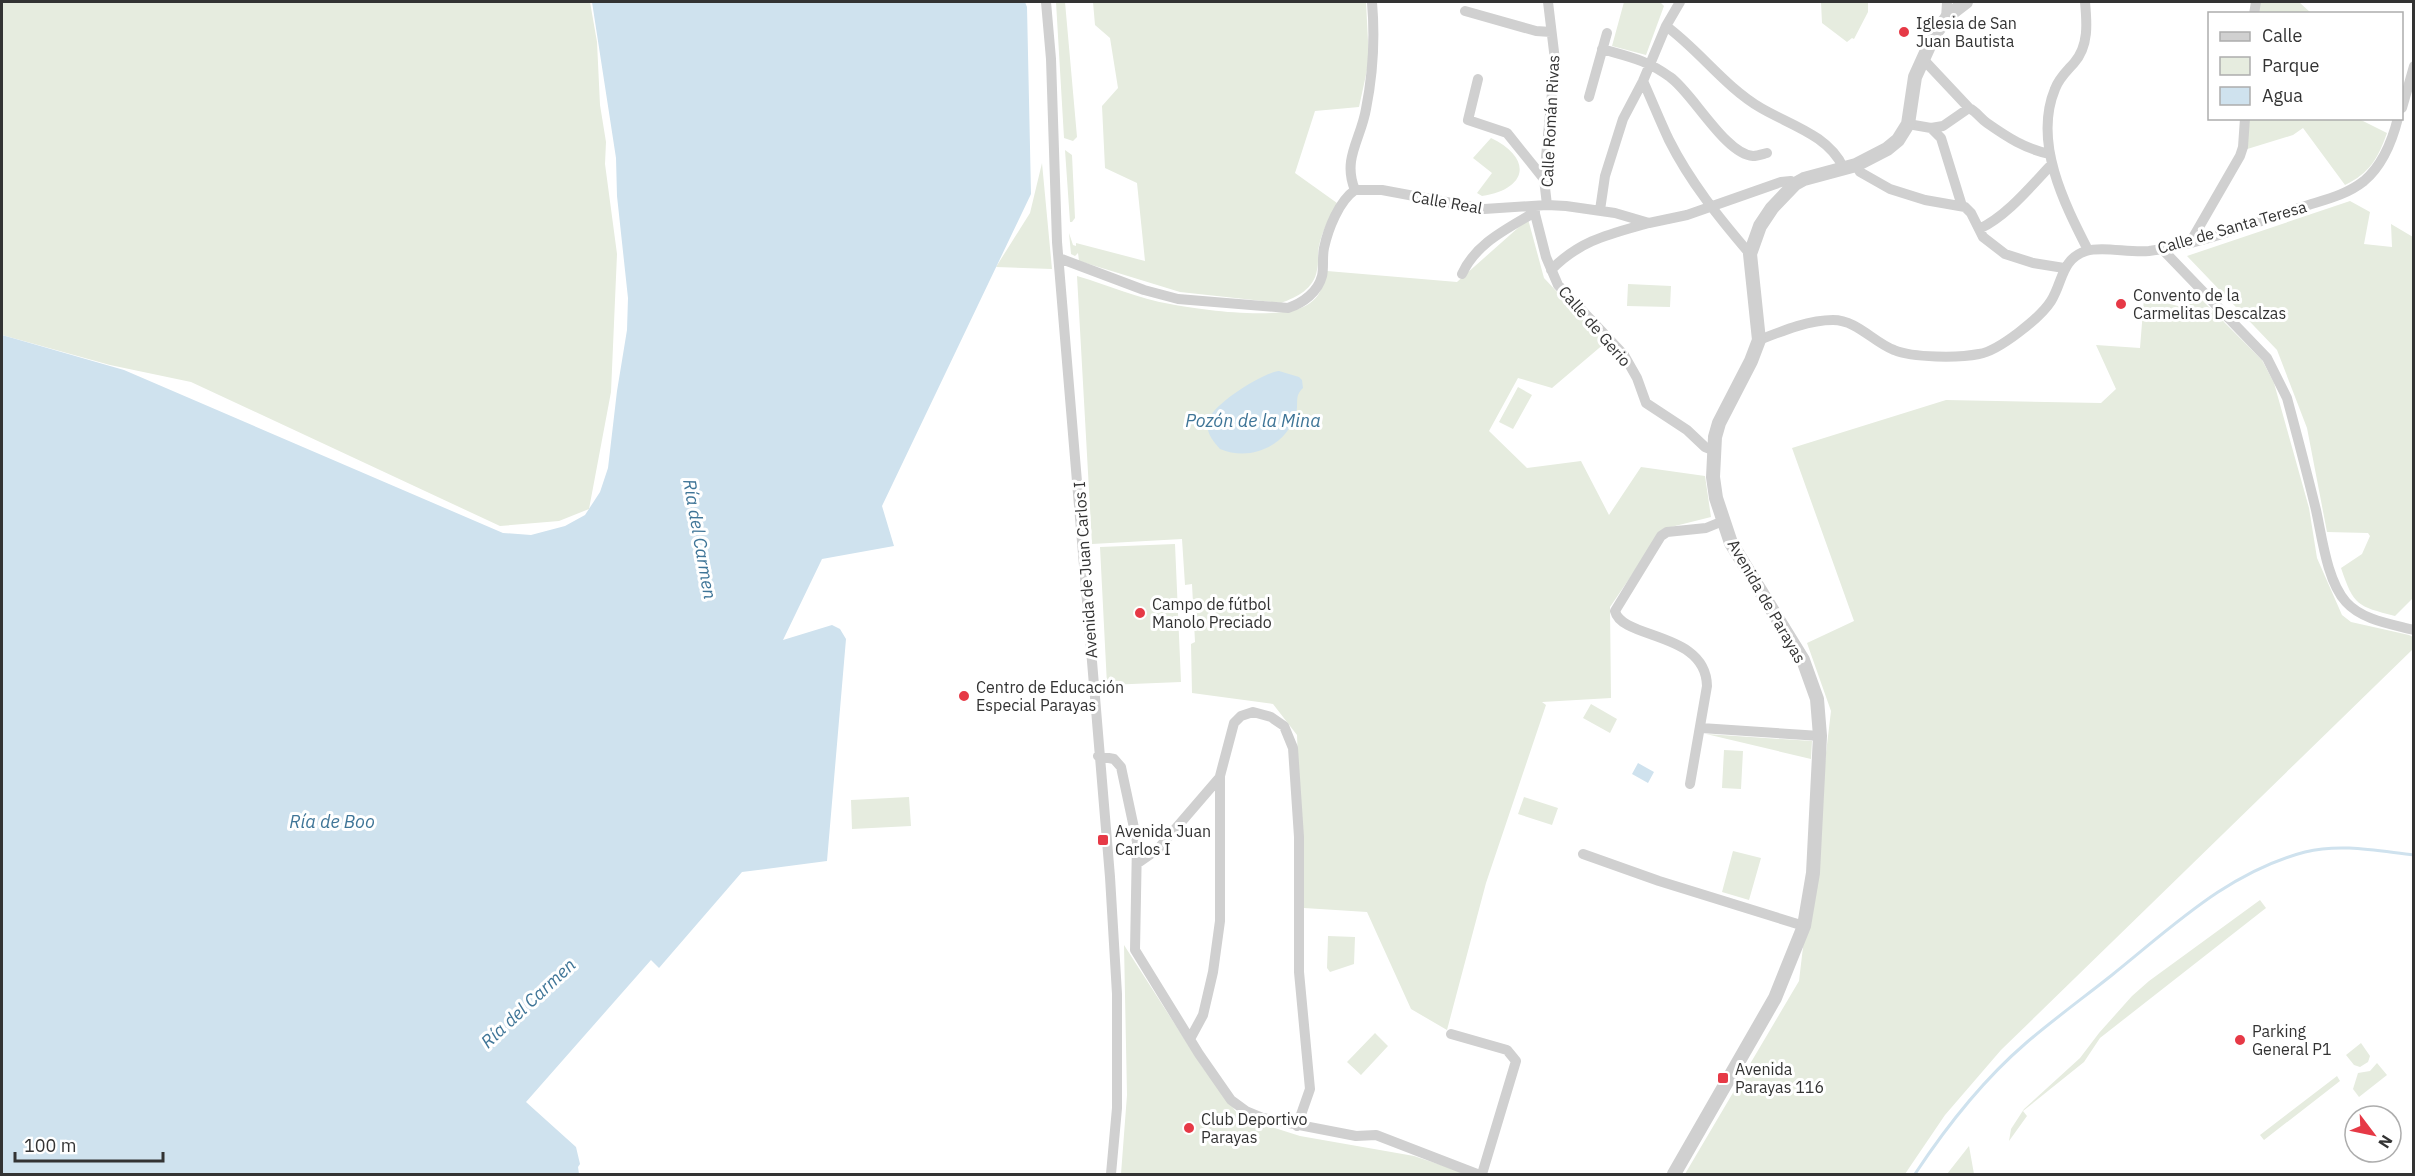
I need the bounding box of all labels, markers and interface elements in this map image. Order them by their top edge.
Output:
legend [2208,12,2403,120]
place label: Iglesia de San Juan Bautista [1916,13,2017,51]
text: Calle [2262,24,2302,47]
marker: Iglesia de San Juan Bautista [1897,25,1911,39]
street label: Calle Román Rivas [1537,54,1563,188]
text: Parque [2262,54,2320,77]
text: Agua [2262,84,2303,107]
street label: Calle Real [1410,186,1484,218]
street label: Calle de Santa Teresa [2155,196,2309,258]
street label: Calle de Gerio [1555,282,1635,370]
place label: Convento de la Carmelitas Descalzas [2133,285,2286,323]
marker: Convento de la Carmelitas Descalzas [2114,297,2128,311]
water label: Pozón de la Mina [1185,409,1321,432]
water label: Ría del Carmen [678,477,722,601]
street label: Avenida de Juan Carlos I [1069,481,1101,659]
street label: Avenida de Parayas [1723,536,1811,666]
place label: Campo de fútbol Manolo Preciado [1152,594,1272,632]
marker: Campo de fútbol Manolo Preciado [1133,606,1147,620]
place label: Centro de Educación Especial Parayas [976,677,1124,715]
marker: Centro de Educación Especial Parayas [957,689,971,703]
water label: Ría de Boo [289,810,375,833]
place label: Avenida Juan Carlos I [1115,821,1211,859]
marker: Avenida Juan Carlos I [1096,833,1110,847]
water label: Ría del Carmen [476,953,580,1053]
place label: Parking General P1 [2252,1021,2332,1059]
marker: Parking General P1 [2233,1033,2247,1047]
place label: Avenida Parayas 116 [1735,1059,1824,1097]
marker: Avenida Parayas 116 [1716,1071,1730,1085]
north arrow [2343,1104,2403,1164]
place label: Club Deportivo Parayas [1201,1109,1307,1147]
marker: Club Deportivo Parayas [1182,1121,1196,1135]
scale bar [15,1125,164,1163]
text: N [2374,1132,2397,1152]
text: 100 m [24,1134,76,1157]

